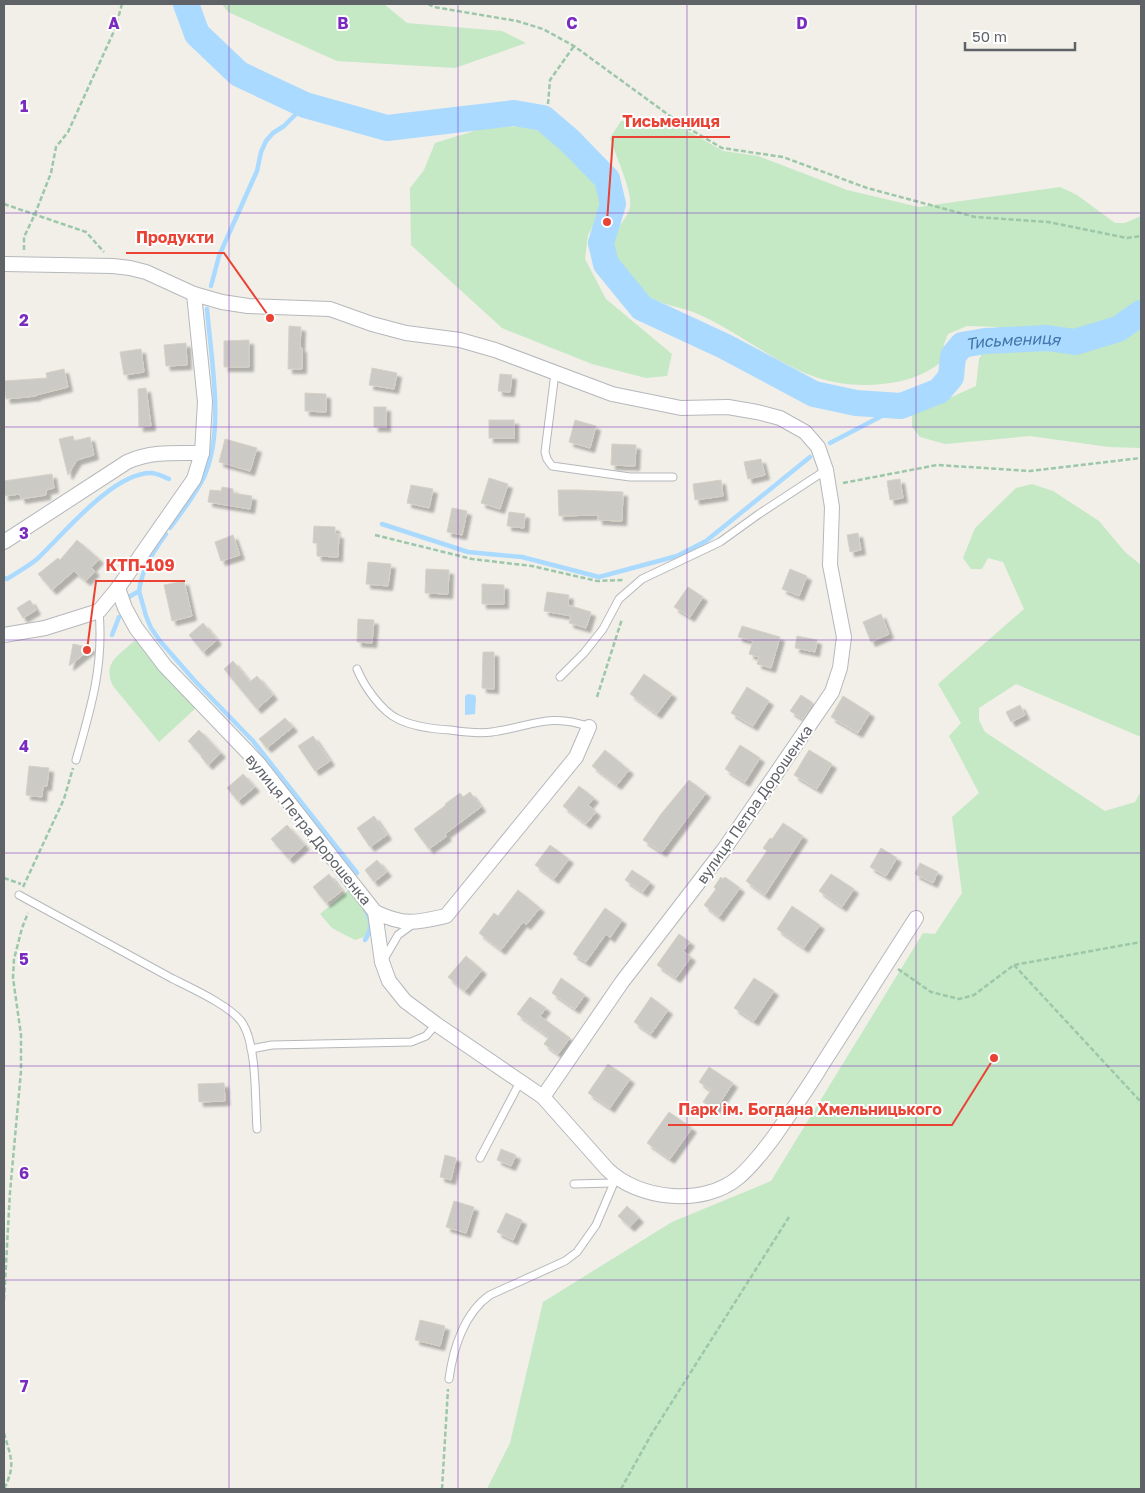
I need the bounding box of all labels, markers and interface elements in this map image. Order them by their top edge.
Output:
text: A [108,13,120,33]
text: B [337,13,349,33]
text: C [566,13,578,33]
text: D [796,13,808,33]
scale bar [965,20,1075,52]
text: 50 m [972,27,1007,45]
text: 1 [20,96,28,116]
callout: Тисьмениця [613,106,730,137]
text: Тисьмениця [622,111,720,131]
callout: Продукти [126,222,224,253]
text: Продукти [136,227,214,247]
text: 2 [19,310,29,330]
water label: Тисьмениця [964,328,1062,354]
text: 3 [19,523,29,543]
callout: КТП-109 [96,550,185,581]
text: КТП-109 [105,555,175,575]
street label: вулиця Петра Дорошенка [692,721,816,887]
text: 4 [19,736,29,756]
street label: вулиця Петра Дорошенка [242,750,376,908]
text: 5 [19,949,29,969]
callout: Парк ім. Богдана Хмельницького [668,1094,952,1125]
text: Парк ім. Богдана Хмельницького [678,1099,942,1119]
text: 6 [19,1163,29,1183]
text: 7 [20,1376,29,1396]

